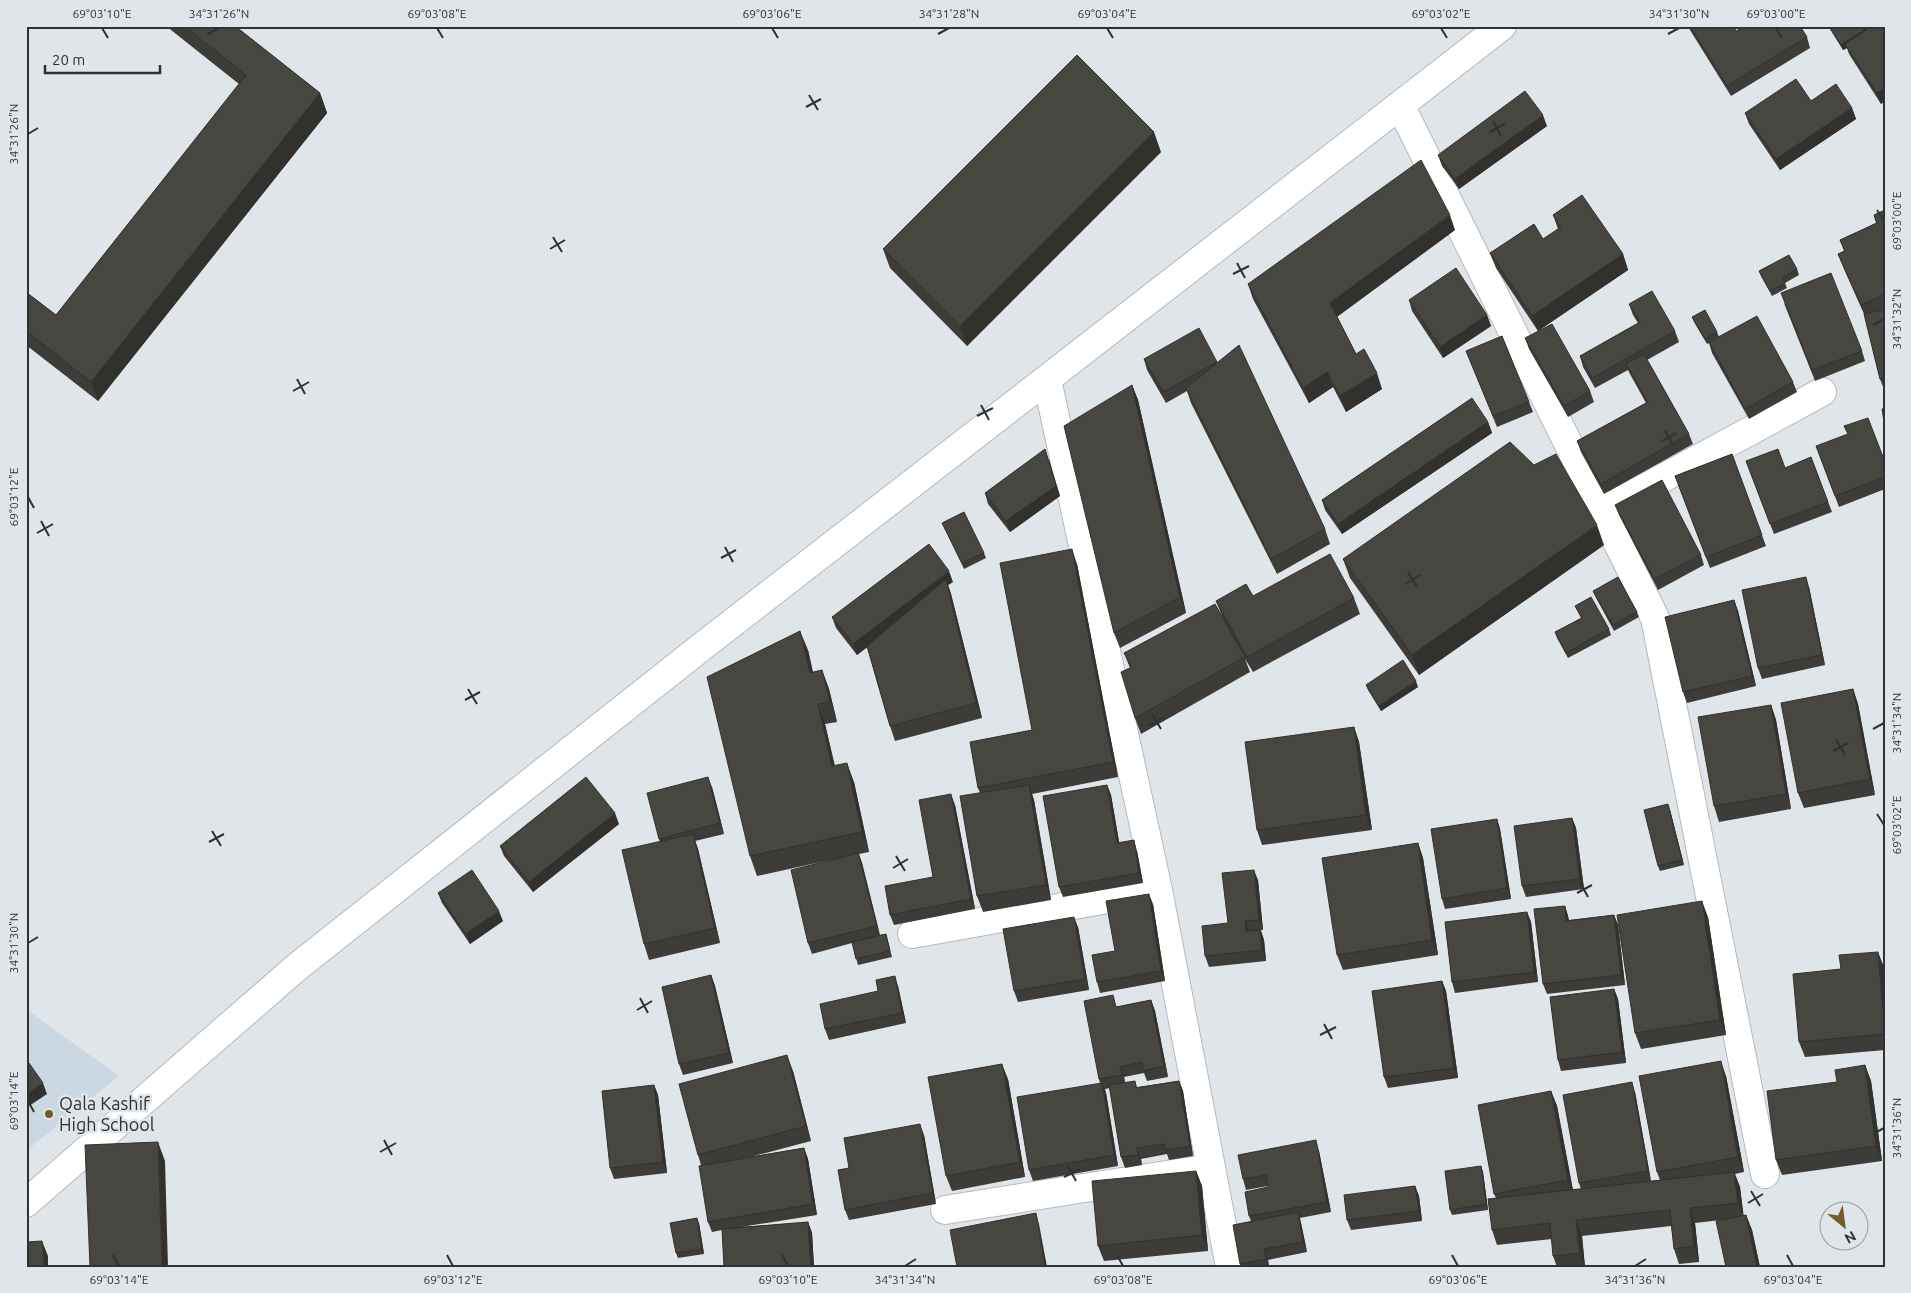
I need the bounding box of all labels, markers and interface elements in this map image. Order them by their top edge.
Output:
text: 69°03'10"E [73,7,132,20]
text: 34°31'26"N [189,7,249,20]
text: 69°03'08"E [408,7,467,20]
text: 69°03'06"E [743,7,802,20]
text: 34°31'28"N [919,7,979,20]
text: 69°03'04"E [1078,7,1137,20]
text: 69°03'02"E [1412,7,1471,20]
text: 34°31'30"N [1649,7,1709,20]
text: 69°03'00"E [1747,7,1806,20]
scale bar [45,42,160,74]
text: 20 m [52,51,85,68]
text: 34°31'26"N [7,104,20,164]
text: 69°03'00"E [1890,191,1903,250]
text: 34°31'32"N [1890,289,1903,349]
text: 69°03'12"E [7,467,20,526]
text: 34°31'34"N [1890,693,1903,753]
text: 69°03'02"E [1890,795,1903,854]
text: 34°31'30"N [7,913,20,973]
text: 69°03'14"E [7,1071,20,1130]
place label: Qala Kashif High School [59,1093,155,1134]
text: 34°31'36"N [1890,1098,1903,1158]
marker: Qala Kashif High School [43,1108,55,1120]
north arrow [1818,1200,1868,1250]
text: N [1842,1228,1859,1247]
text: 69°03'14"E [90,1273,149,1286]
text: 69°03'12"E [424,1273,483,1286]
text: 69°03'10"E [759,1273,818,1286]
text: 34°31'34"N [875,1273,935,1286]
text: 69°03'08"E [1094,1273,1153,1286]
text: 69°03'06"E [1429,1273,1488,1286]
text: 34°31'36"N [1605,1273,1665,1286]
text: 69°03'04"E [1764,1273,1823,1286]

